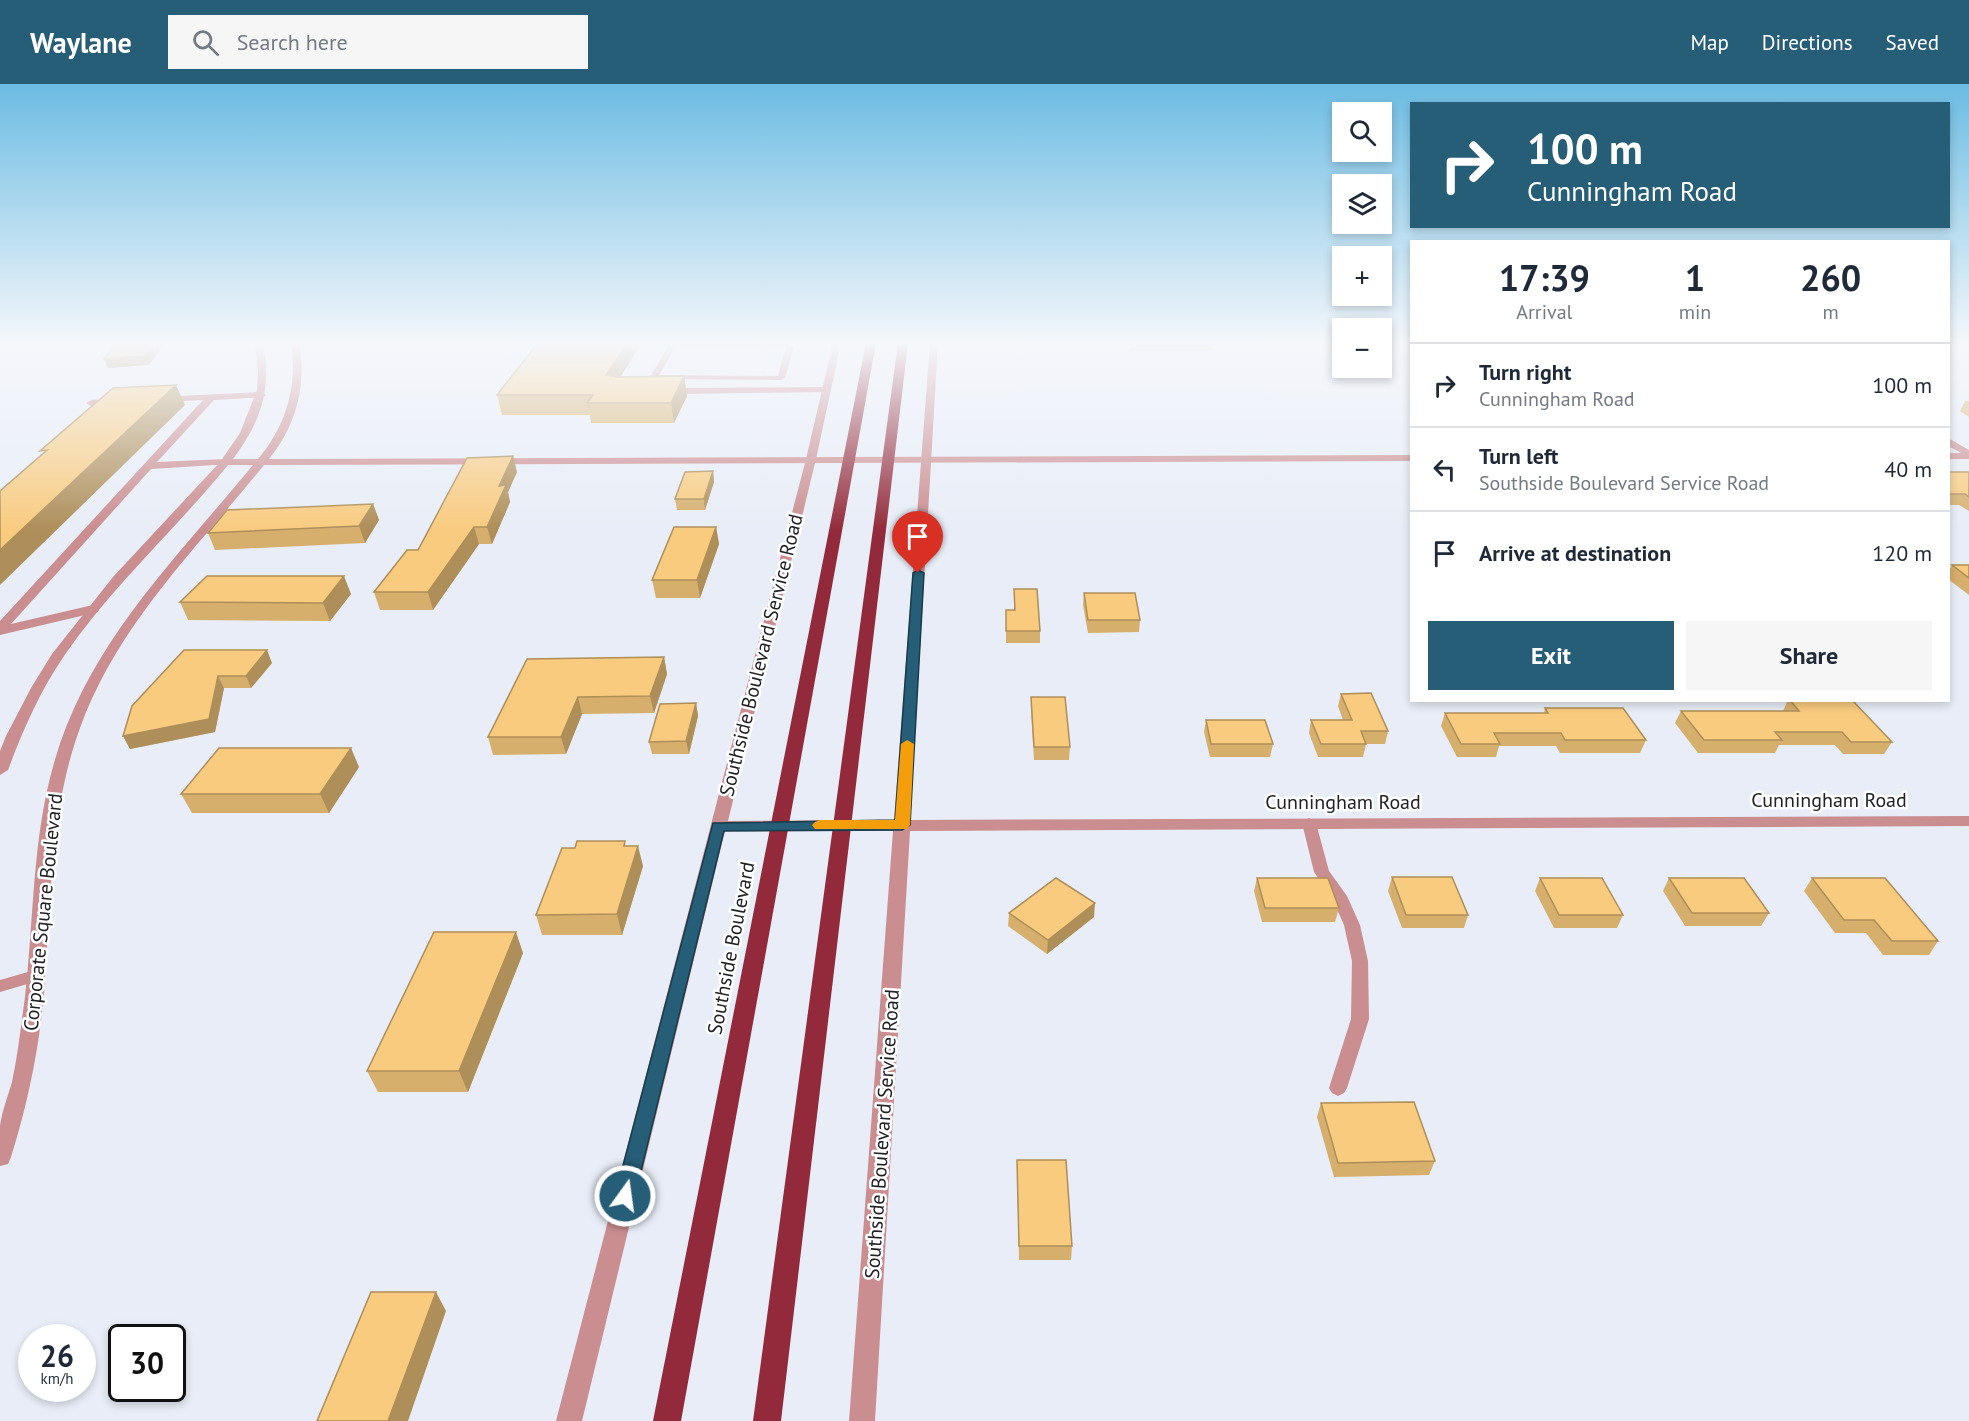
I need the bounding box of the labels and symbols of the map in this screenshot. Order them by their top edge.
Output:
street label: Southside Boulevard Service Road [713,511,809,799]
pin [892,511,943,573]
street label: Cunningham Road [1751,787,1907,813]
street label: Cunningham Road [1265,789,1421,815]
street label: Corporate Square Boulevard [18,792,68,1032]
street label: Southside Boulevard [701,859,761,1037]
street label: Southside Boulevard Service Road [859,988,905,1280]
position arrow [593,1164,657,1228]
speed limit sign: 30 [108,1324,186,1402]

